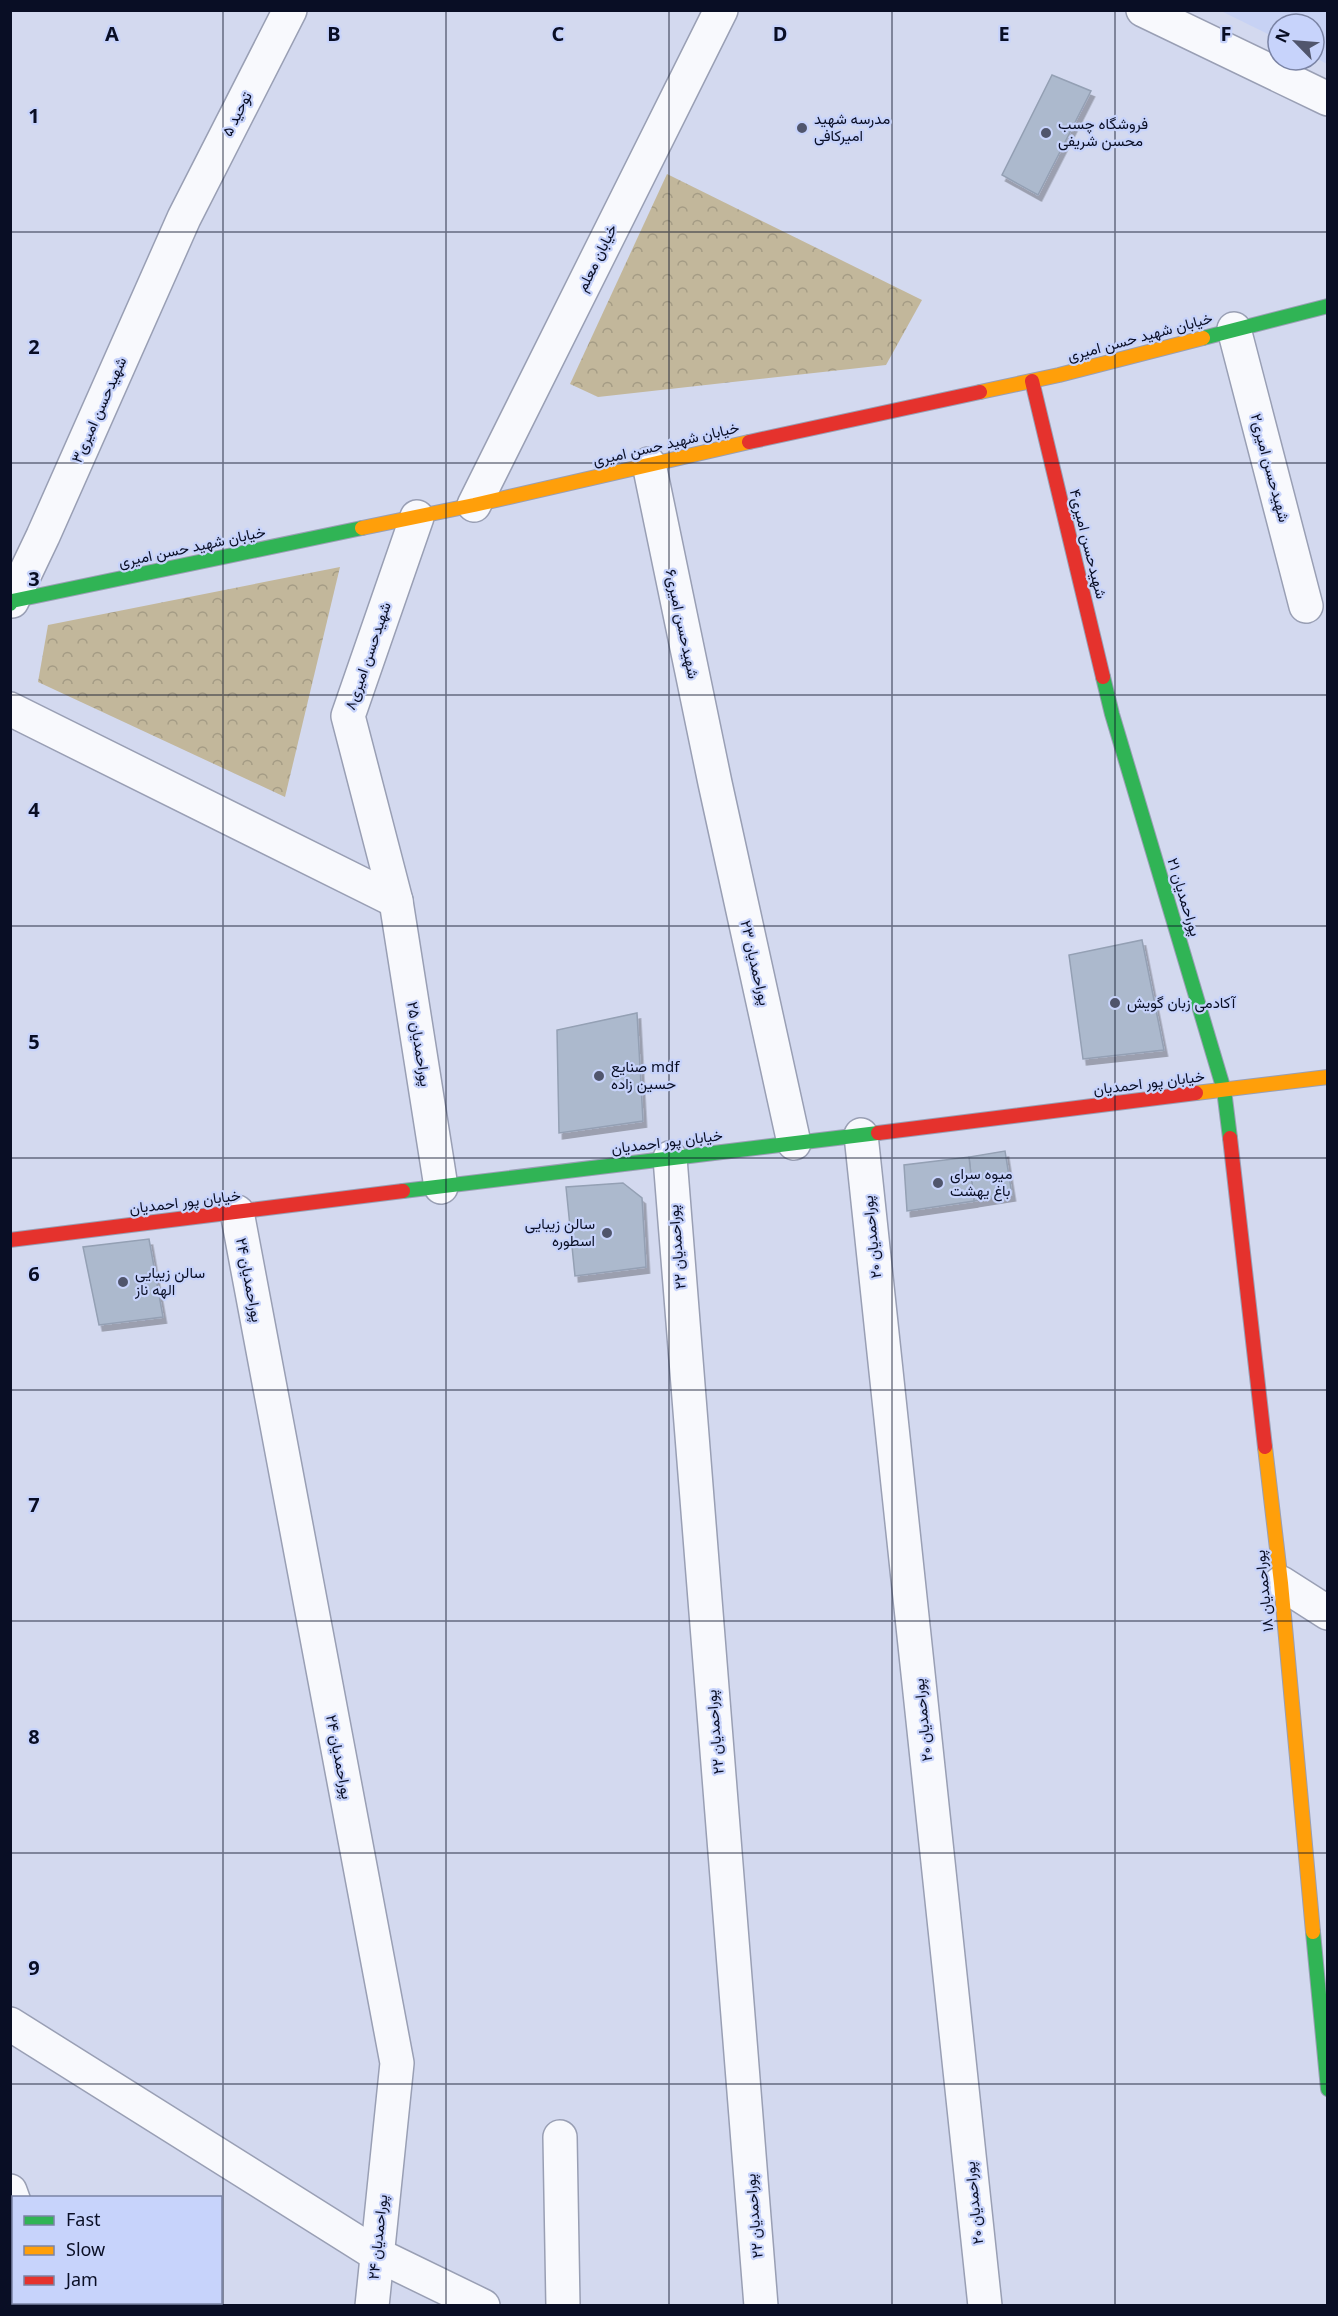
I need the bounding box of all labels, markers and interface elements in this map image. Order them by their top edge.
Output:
north arrow [1266,12,1326,72]
text: A [105,20,119,47]
text: B [327,20,341,47]
text: C [552,20,565,47]
text: D [773,20,787,47]
text: E [998,20,1010,47]
text: F [1221,20,1231,47]
text: N [1270,25,1295,46]
street label: توحید ۵ [216,87,256,139]
text: 1 [28,102,40,129]
place label: مدرسه شهید امیرکافی [814,108,890,146]
place label: فروشگاه چسب محسن شریفی [1058,113,1148,151]
marker: مدرسه شهید امیرکافی [795,121,809,135]
marker: فروشگاه چسب محسن شریفی [1039,126,1053,140]
street label: خیابان معلم [571,221,622,295]
street label: خیابان شهید حسن امیری [1065,307,1215,366]
text: 2 [28,333,40,360]
street label: شهیدحسن امیری۳ [66,353,131,466]
street label: شهیدحسن امیری۲ [1246,411,1295,525]
street label: خیابان شهید حسن امیری [591,416,741,471]
street label: شهیدحسن امیری۴ [1065,487,1112,601]
street label: خیابان شهید حسن امیری [117,521,267,572]
text: 3 [28,565,40,592]
street label: شهیدحسن امیری۶ [661,567,704,681]
street label: شهیدحسن امیری۸ [339,599,396,713]
text: 4 [28,796,40,823]
street label: پوراحمدیان ۲۱ [1163,855,1206,939]
street label: پوراحمدیان ۲۳ [735,918,775,1008]
place label: آکادمی زبان گویش [1127,992,1237,1013]
marker: آکادمی زبان گویش [1108,996,1122,1010]
street label: پوراحمدیان ۲۵ [402,1000,437,1088]
text: 5 [28,1028,40,1055]
place label: صنایع mdf حسین زاده [611,1056,680,1094]
street label: خیابان پور احمدیان [1092,1065,1206,1100]
marker: صنایع mdf حسین زاده [592,1069,606,1083]
street label: خیابان پور احمدیان [610,1124,724,1159]
place label: میوه سرای باغ یهشت [950,1163,1012,1202]
marker: میوه سرای باغ یهشت [931,1176,945,1190]
street label: خیابان پور احمدیان [128,1184,242,1219]
street label: پوراحمدیان ۲۰ [857,1195,886,1280]
street label: پوراحمدیان ۲۲ [662,1204,691,1290]
place label: سالن زیبایی اسطوره [525,1213,595,1250]
marker: سالن زیبایی اسطوره [600,1226,614,1240]
street label: پوراحمدیان ۲۴ [231,1236,268,1324]
text: 6 [28,1260,40,1287]
place label: سالن زیبایی الهه ناز [134,1262,205,1299]
marker: سالن زیبایی الهه ناز [116,1275,130,1289]
text: 7 [28,1491,40,1518]
street label: پوراحمدیان ۱۸ [1249,1549,1278,1633]
street label: پوراحمدیان ۲۰ [908,1678,937,1763]
street label: پوراحمدیان ۲۲ [700,1689,729,1775]
street label: پوراحمدیان ۲۴ [321,1713,358,1801]
text: 8 [28,1723,40,1750]
text: 9 [28,1954,40,1981]
street label: پوراحمدیان ۲۰ [959,2161,988,2246]
street label: پوراحمدیان ۲۲ [739,2173,768,2259]
street label: پوراحمدیان ۲۴ [363,2193,392,2281]
legend [12,2196,222,2304]
text: Fast [66,2207,101,2231]
text: Slow [66,2237,105,2261]
text: Jam [64,2267,98,2291]

